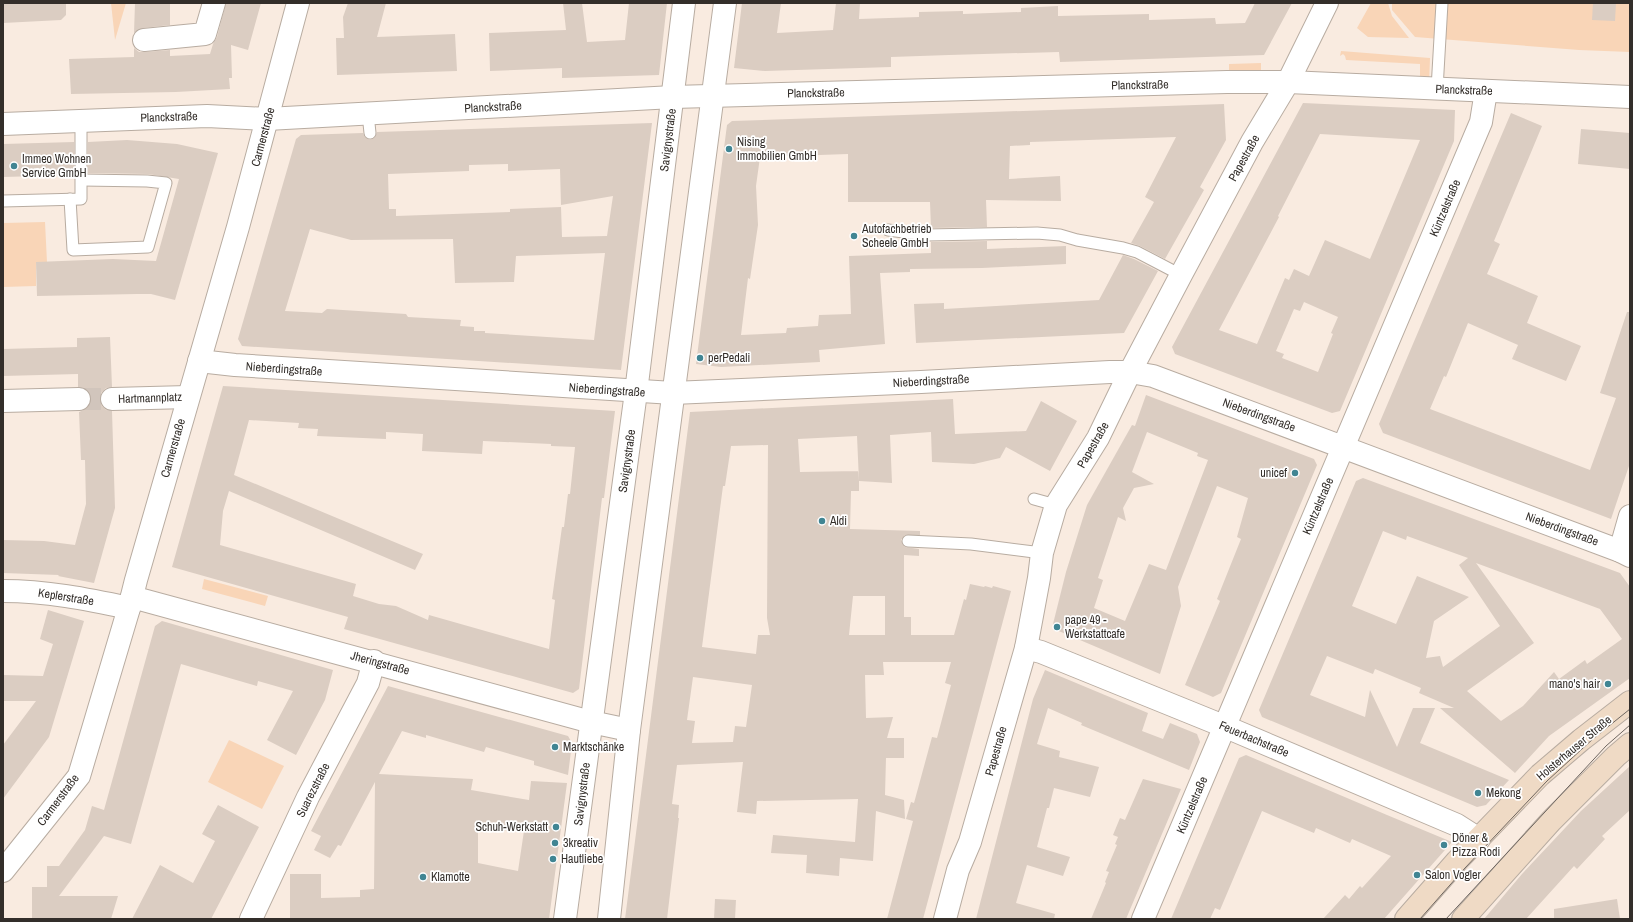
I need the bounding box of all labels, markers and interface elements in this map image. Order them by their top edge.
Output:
street label: Planckstraße [1111,77,1169,93]
street label: Planckstraße [1435,81,1493,99]
street label: Planckstraße [787,85,845,101]
street label: Planckstraße [464,98,522,116]
street label: Carmerstraße [247,106,279,168]
street label: Planckstraße [140,108,198,126]
street label: Savignystraße [656,108,680,172]
street label: Papestraße [1225,132,1263,184]
place label: Nising Immobilien GmbH [737,134,817,164]
marker: Nising Immobilien GmbH [724,144,734,154]
place label: Immeo Wohnen Service GmbH [22,151,91,181]
marker: Immeo Wohnen Service GmbH [9,161,19,171]
street label: Küntzelstraße [1426,177,1464,239]
place label: Autofachbetrieb Scheele GmbH [861,221,931,251]
marker: Autofachbetrieb Scheele GmbH [849,231,859,241]
place label: perPedali [708,350,750,366]
marker: perPedali [695,353,705,363]
street label: Nieberdingstraße [245,358,323,380]
street label: Nieberdingstraße [892,371,970,391]
street label: Nieberdingstraße [568,379,646,401]
street label: Hartmannplatz [118,389,182,407]
street label: Nieberdingstraße [1220,394,1298,436]
street label: Carmerstraße [157,417,189,479]
street label: Papestraße [1073,419,1113,471]
street label: Savignystraße [615,428,639,494]
place label: unicef [1260,465,1287,481]
marker: unicef [1290,468,1300,478]
street label: Küntzelstraße [1299,475,1337,537]
street label: Nieberdingstraße [1523,508,1601,550]
place label: Aldi [829,513,847,529]
marker: Aldi [817,516,827,526]
street label: Keplerstraße [37,585,95,609]
place label: pape 49 - Werkstattcafe [1065,612,1125,642]
marker: pape 49 - Werkstattcafe [1052,622,1062,632]
street label: Jheringstraße [349,647,411,679]
place label: mano's hair [1549,676,1601,692]
marker: mano's hair [1603,679,1613,689]
street label: Holsterhauser Straße [1533,712,1615,784]
street label: Feuerbachstraße [1217,717,1291,761]
street label: Papestraße [981,724,1011,778]
place label: Marktschänke [563,739,624,755]
marker: Marktschänke [550,742,560,752]
street label: Suarezstraße [292,760,334,820]
street label: Savignystraße [570,762,594,826]
street label: Carmerstraße [33,771,83,829]
street label: Küntzelstraße [1173,774,1211,836]
place label: Mekong [1486,785,1522,801]
marker: Mekong [1473,788,1483,798]
place label: Schuh-Werkstatt [475,819,548,835]
marker: Schuh-Werkstatt [551,822,561,832]
place label: Döner & Pizza Rodi [1452,830,1500,860]
place label: 3kreativ [563,835,598,851]
marker: 3kreativ [550,838,560,848]
marker: Döner & Pizza Rodi [1439,840,1449,850]
place label: Hautliebe [561,851,603,867]
marker: Hautliebe [548,854,558,864]
place label: Salon Vogler [1425,867,1482,883]
place label: Klamotte [431,869,470,885]
marker: Salon Vogler [1412,870,1422,880]
marker: Klamotte [418,872,428,882]

